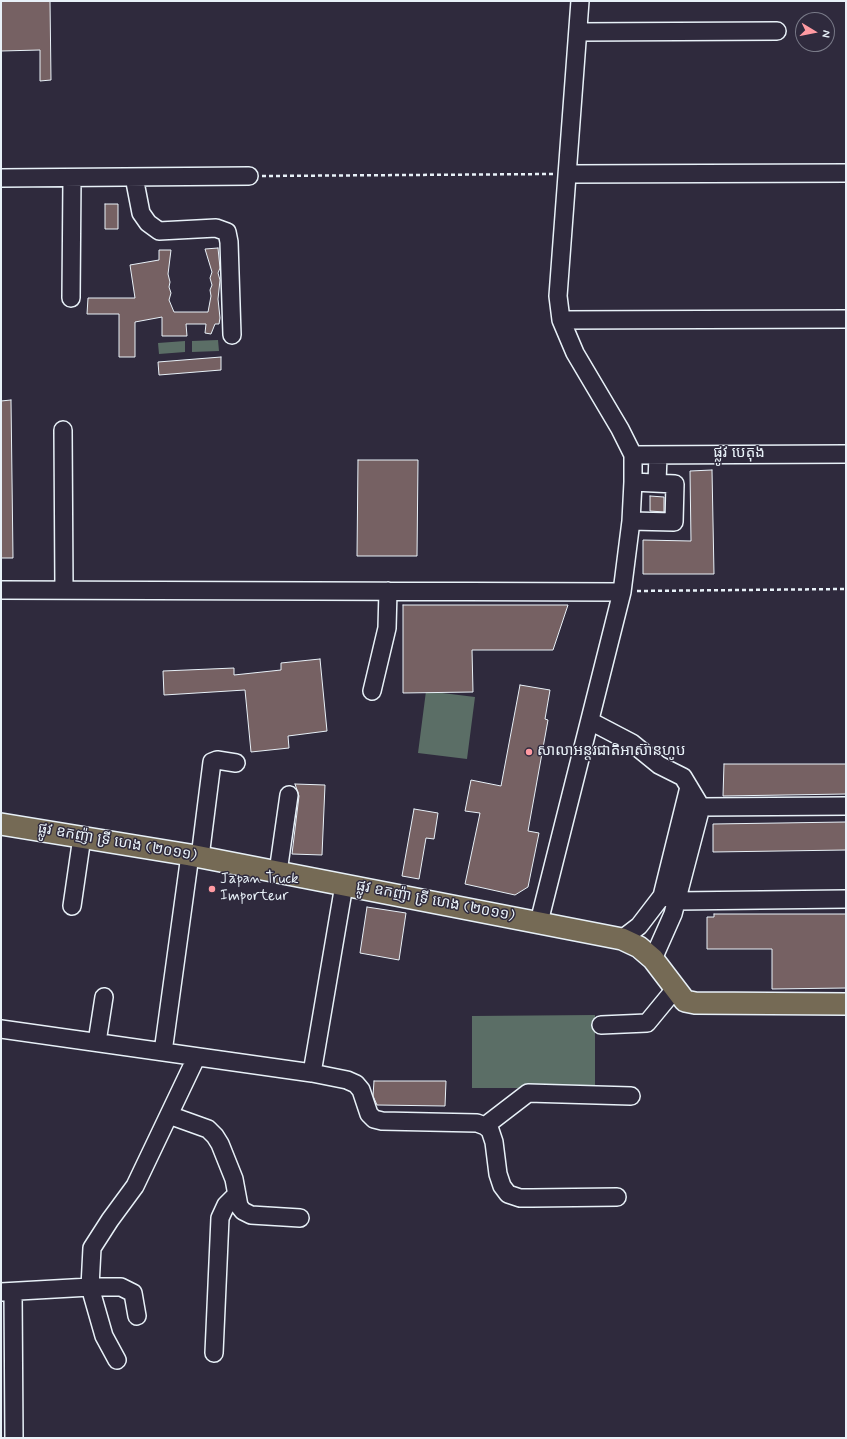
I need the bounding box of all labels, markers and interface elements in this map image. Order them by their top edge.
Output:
north arrow [795,12,835,52]
text: N [818,29,833,39]
street label: ផ្លូវ បេតុង [713,445,765,463]
place label: សាលាអន្ដរជាតិអាស៊ានហូប [537,743,685,761]
marker: សាលាអន្ដរជាតិអាស៊ានហូប [524,747,534,757]
street label: ផ្លូវ ឧកញ៉ា ទ្រី ហេង (២០១១) [36,820,198,866]
place label: Japan Truck Importeur [220,871,299,906]
street label: ផ្លូវ ឧកញ៉ា ទ្រី ហេង (២០១១) [354,878,516,926]
marker: Japan Truck Importeur [207,884,217,894]

